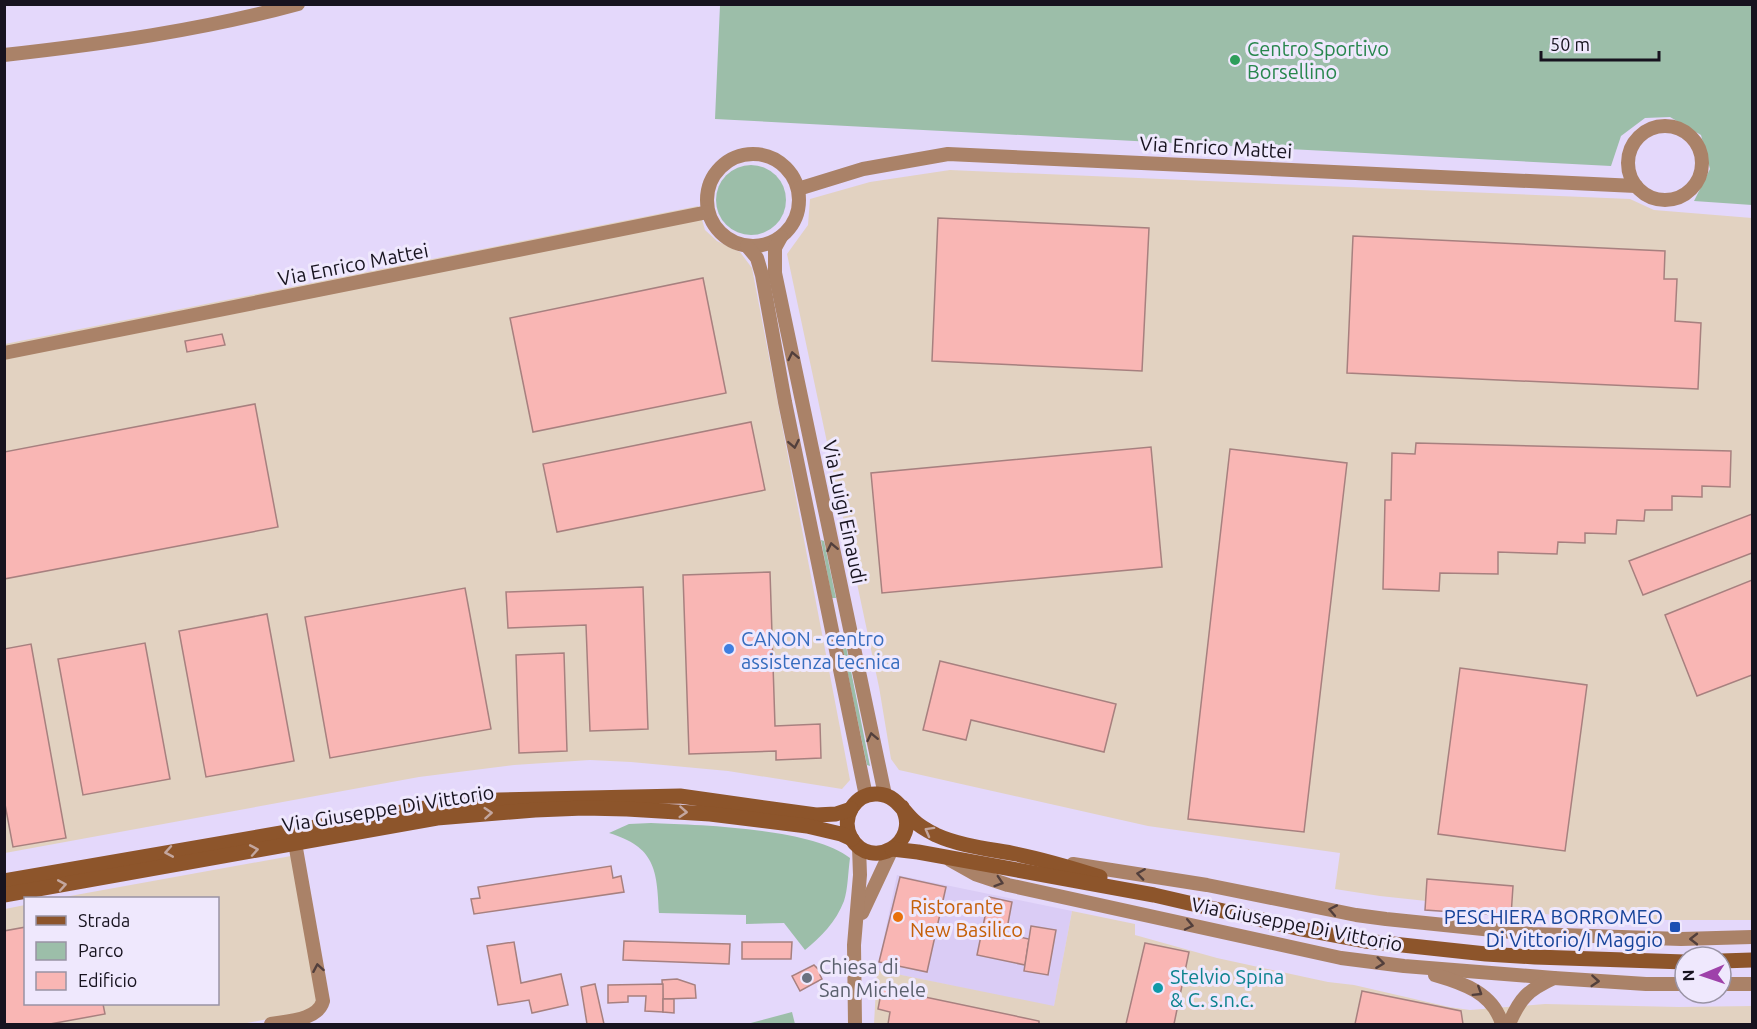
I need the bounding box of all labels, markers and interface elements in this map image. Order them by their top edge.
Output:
scale bar [1541,24,1660,62]
text: 50 m [1550,34,1590,54]
place label: Centro Sportivo Borsellino [1247,37,1389,83]
marker: Centro Sportivo Borsellino [1228,53,1242,67]
street label: Via Enrico Mattei [1139,132,1293,162]
street label: Via Enrico Mattei [276,238,430,290]
one-way arrow [787,351,800,361]
street label: Via Luigi Einaudi [819,438,871,586]
one-way arrow [786,439,799,449]
one-way arrow [826,542,839,552]
place label: CANON - centro assistenza tecnica [741,627,900,673]
marker: CANON - centro assistenza tecnica [722,642,736,656]
one-way arrow [867,733,880,743]
street label: Via Giuseppe Di Vittorio [280,780,496,836]
one-way arrow [678,805,687,818]
one-way arrow [483,807,492,820]
one-way arrow [925,827,935,838]
one-way arrow [249,845,259,857]
one-way arrow [164,846,173,858]
one-way arrow [1136,868,1146,880]
one-way arrow [993,875,1004,887]
one-way arrow [57,879,67,892]
street label: Via Giuseppe Di Vittorio [1189,892,1405,956]
place label: Ristorante New Basilico [910,895,1023,941]
legend [24,897,219,1005]
one-way arrow [1328,904,1338,917]
place label: PESCHIERA BORROMEO Di Vittorio/I Maggio [1444,905,1663,951]
text: Strada [78,910,130,930]
marker: Ristorante New Basilico [891,910,905,924]
one-way arrow [1184,918,1194,931]
marker: PESCHIERA BORROMEO Di Vittorio/I Maggio [1668,920,1682,934]
one-way arrow [1690,933,1699,945]
text: Parco [78,940,124,960]
north arrow [1673,945,1733,1005]
place label: Chiesa di San Michele [819,955,926,1001]
one-way arrow [1375,957,1384,969]
one-way arrow [312,963,324,973]
place label: Stelvio Spina & C. s.n.c. [1170,965,1284,1011]
text: N [1679,969,1697,982]
text: Edificio [78,970,137,990]
marker: Chiesa di San Michele [800,971,814,985]
one-way arrow [1591,974,1600,987]
marker: Stelvio Spina & C. s.n.c. [1151,981,1165,995]
one-way arrow [1472,985,1482,997]

